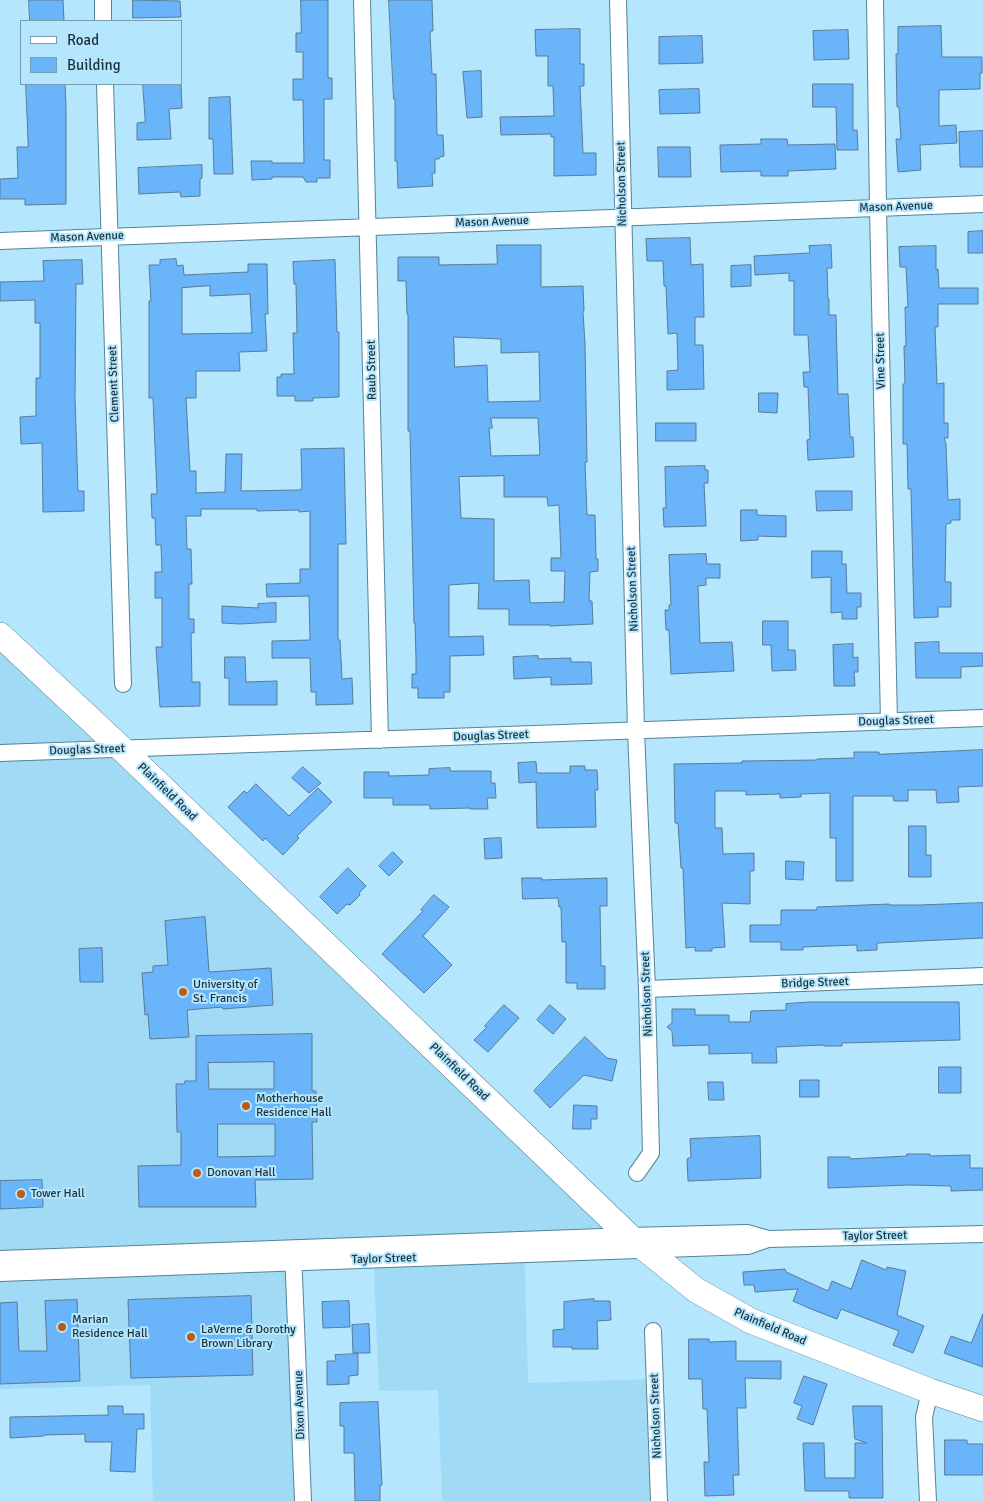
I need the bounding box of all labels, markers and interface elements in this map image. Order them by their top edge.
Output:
legend [20,20,182,85]
text: Road [67,31,99,49]
text: Building [67,56,121,74]
street label: Nicholson Street [614,141,630,227]
street label: Mason Avenue [859,199,933,215]
street label: Mason Avenue [455,214,529,230]
street label: Mason Avenue [50,229,124,245]
street label: Vine Street [873,333,889,389]
street label: Raub Street [364,340,380,400]
street label: Clement Street [105,345,123,423]
street label: Nicholson Street [624,546,642,632]
street label: Douglas Street [858,712,934,730]
street label: Douglas Street [453,727,529,745]
street label: Douglas Street [49,741,125,759]
street label: Plainfield Road [134,760,200,824]
street label: Nicholson Street [638,951,656,1037]
street label: Bridge Street [781,975,849,991]
place label: University of St. Francis [193,978,258,1006]
marker: University of St. Francis [177,986,189,998]
street label: Plainfield Road [426,1040,492,1104]
place label: Motherhouse Residence Hall [256,1092,332,1120]
marker: Motherhouse Residence Hall [240,1100,252,1112]
place label: Donovan Hall [207,1166,275,1180]
marker: Donovan Hall [191,1167,203,1179]
place label: Tower Hall [31,1187,85,1201]
marker: Tower Hall [15,1188,27,1200]
street label: Taylor Street [843,1228,907,1244]
street label: Taylor Street [352,1251,416,1267]
street label: Plainfield Road [732,1305,808,1349]
place label: Marian Residence Hall [72,1313,148,1341]
marker: Marian Residence Hall [56,1321,68,1333]
place label: LaVerne & Dorothy Brown Library [201,1323,296,1351]
marker: LaVerne & Dorothy Brown Library [185,1331,197,1343]
street label: Dixon Avenue [292,1370,308,1440]
street label: Nicholson Street [647,1373,665,1459]

